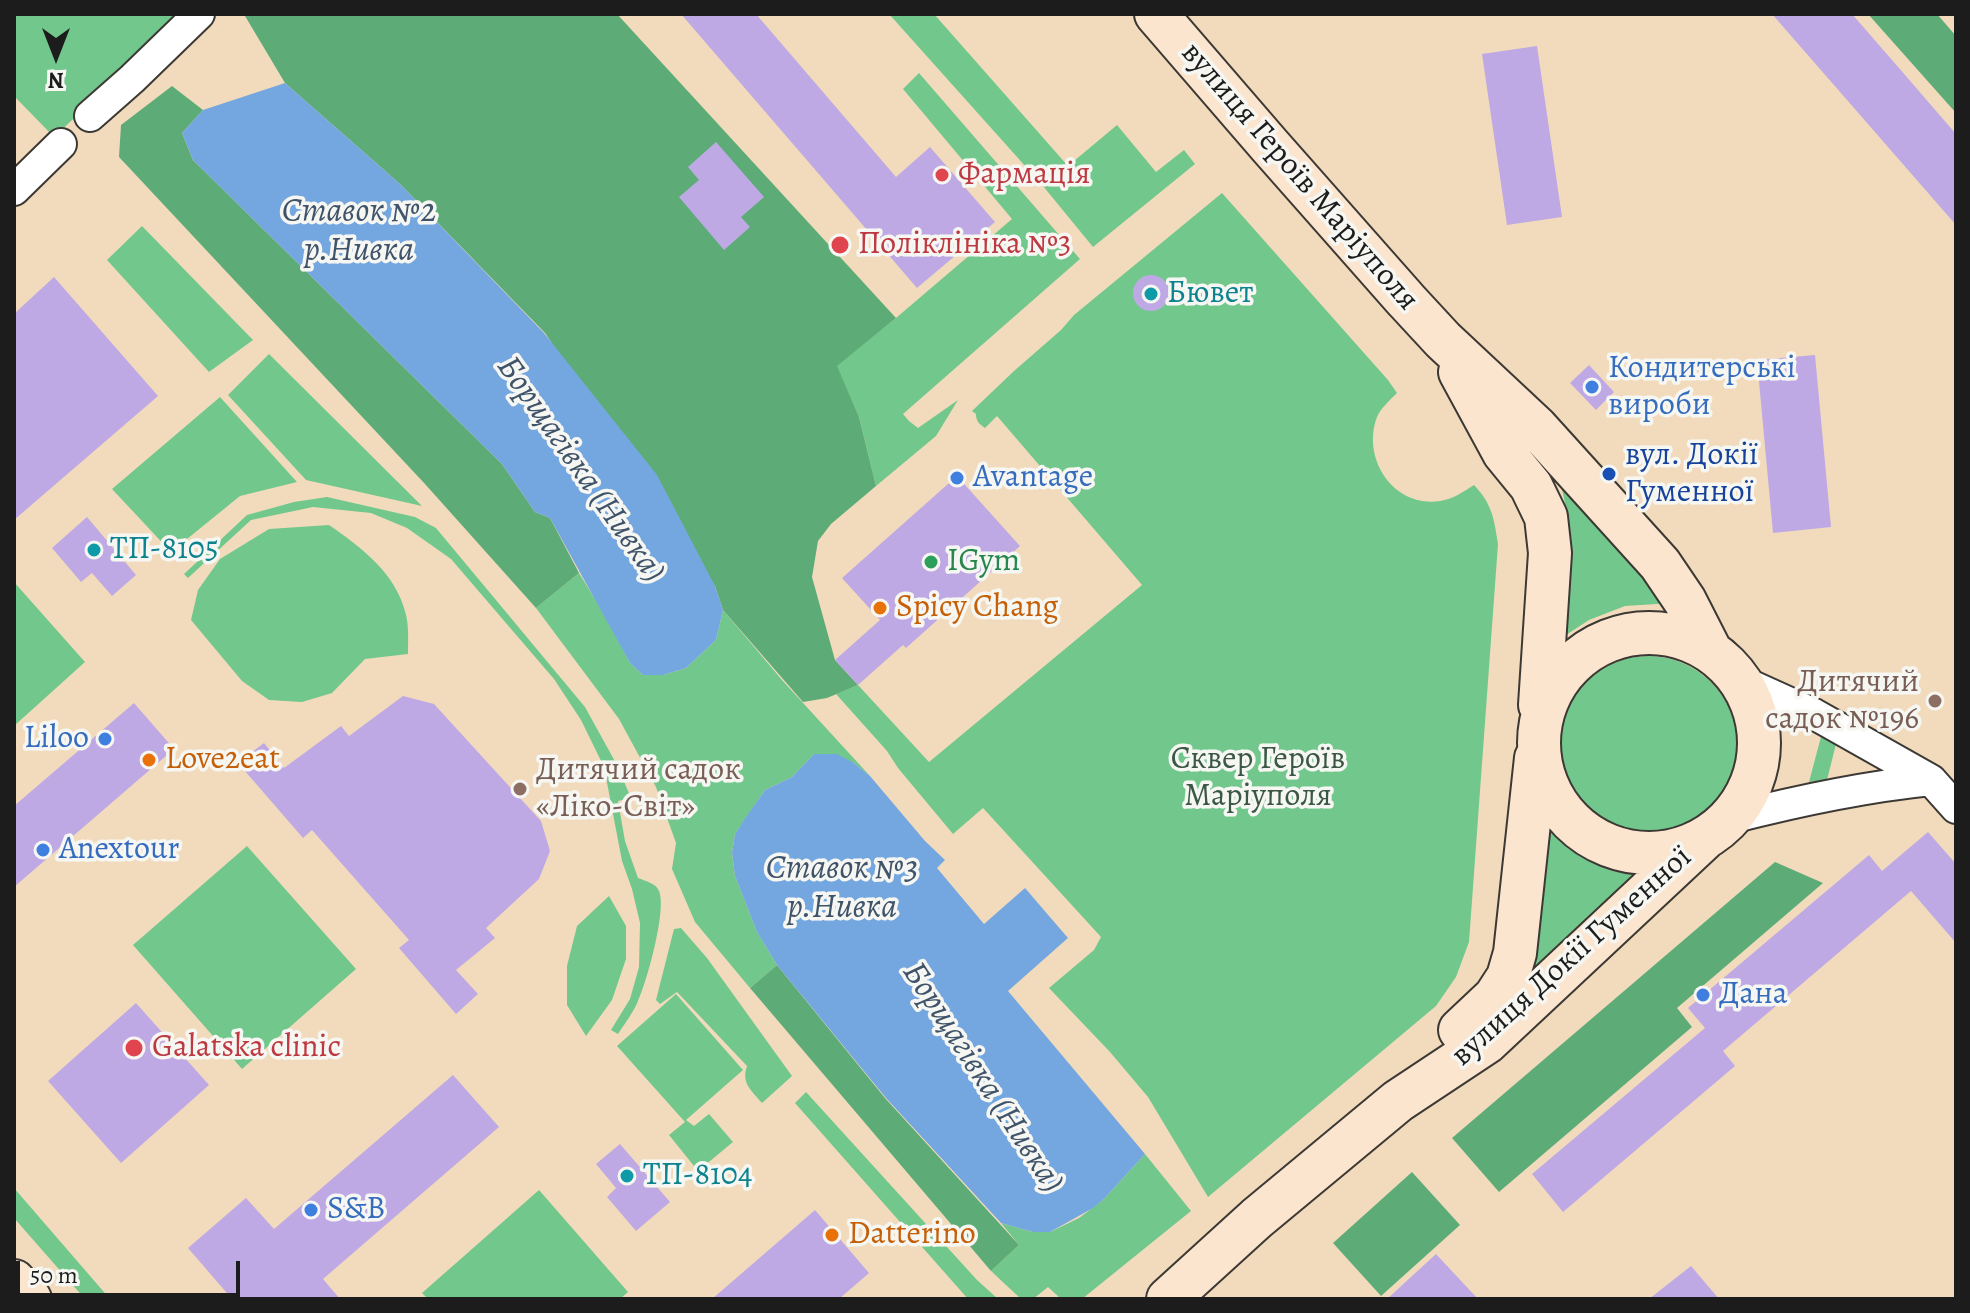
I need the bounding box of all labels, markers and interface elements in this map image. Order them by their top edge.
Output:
north arrow [16,16,96,96]
street label: вулиця Героїв Маріуполя [1172,35,1426,319]
text: N [48,65,64,95]
place label: Фармація [958,156,1091,194]
marker: Фармація [933,166,951,184]
water label: Ставок №2 р.Нивка [282,193,436,272]
place label: Поліклініка №3 [858,226,1071,264]
marker: Поліклініка №3 [829,234,851,256]
place label: Бювет [1167,275,1254,313]
marker: Бювет [1142,285,1160,303]
water label: Борщагівка (Нивка) [487,349,673,591]
place label: Кондитерські вироби [1608,350,1796,425]
marker: Кондитерські вироби [1583,378,1601,396]
place label: вул. Докії Гуменної [1625,437,1758,512]
place label: Avantage [973,459,1093,497]
marker: вул. Докії Гуменної [1600,465,1618,483]
marker: Avantage [948,469,966,487]
place label: ТП-8105 [110,531,219,569]
marker: ТП-8105 [85,541,103,559]
place label: IGym [947,543,1020,581]
marker: IGym [922,553,940,571]
place label: Spicy Chang [896,589,1059,627]
marker: Spicy Chang [871,599,889,617]
place label: Дитячий садок №196 [1765,664,1919,739]
marker: Дитячий садок №196 [1926,692,1944,710]
place label: Liloo [24,720,89,758]
marker: Liloo [96,730,114,748]
place label: Love2eat [165,741,280,779]
park label: Сквер Героїв Маріуполя [1171,741,1345,816]
marker: Love2eat [140,751,158,769]
place label: Дитячий садок «Ліко-Світ» [536,752,741,827]
marker: Дитячий садок «Ліко-Світ» [511,780,529,798]
place label: Anextour [59,831,180,869]
street label: вулиця Докії Гуменної [1444,839,1700,1075]
marker: Anextour [34,841,52,859]
water label: Ставок №3 р.Нивка [766,850,918,930]
water label: Борщагівка (Нивка) [892,955,1072,1201]
place label: Дана [1719,976,1788,1014]
marker: Дана [1694,986,1712,1004]
place label: Galatska clinic [152,1029,341,1067]
marker: Galatska clinic [123,1037,145,1059]
place label: ТП-8104 [643,1157,752,1195]
marker: ТП-8104 [618,1167,636,1185]
place label: S&B [327,1191,385,1229]
marker: S&B [302,1201,320,1219]
place label: Datterino [848,1216,976,1254]
marker: Datterino [823,1226,841,1244]
scale bar [20,1245,244,1295]
text: 50 m [30,1259,78,1291]

